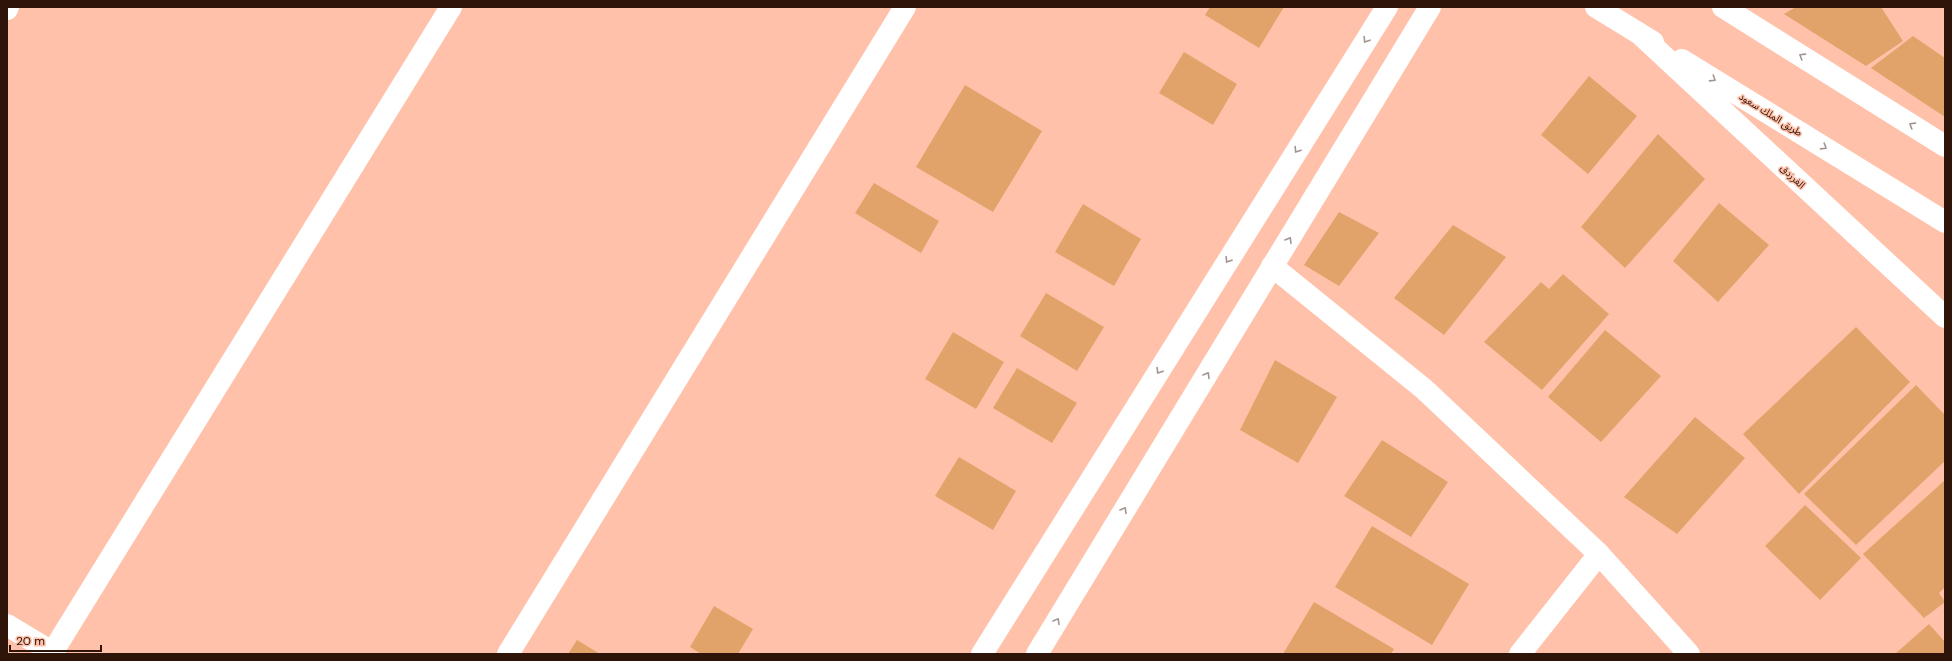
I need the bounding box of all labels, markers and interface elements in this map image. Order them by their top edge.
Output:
one-way arrow [1363,36,1371,43]
one-way arrow [1799,54,1806,61]
one-way arrow [1709,74,1716,82]
street label: طريق الملك سعود [1737,90,1805,139]
one-way arrow [1909,122,1916,130]
one-way arrow [1820,142,1827,150]
one-way arrow [1294,146,1302,153]
street label: الفرزدق [1777,161,1808,191]
one-way arrow [1284,237,1291,244]
one-way arrow [1225,256,1233,263]
one-way arrow [1157,366,1164,373]
one-way arrow [1202,372,1209,379]
one-way arrow [1120,507,1127,514]
one-way arrow [1052,618,1060,625]
scale bar [10,627,101,653]
text: 20 m [16,633,45,649]

